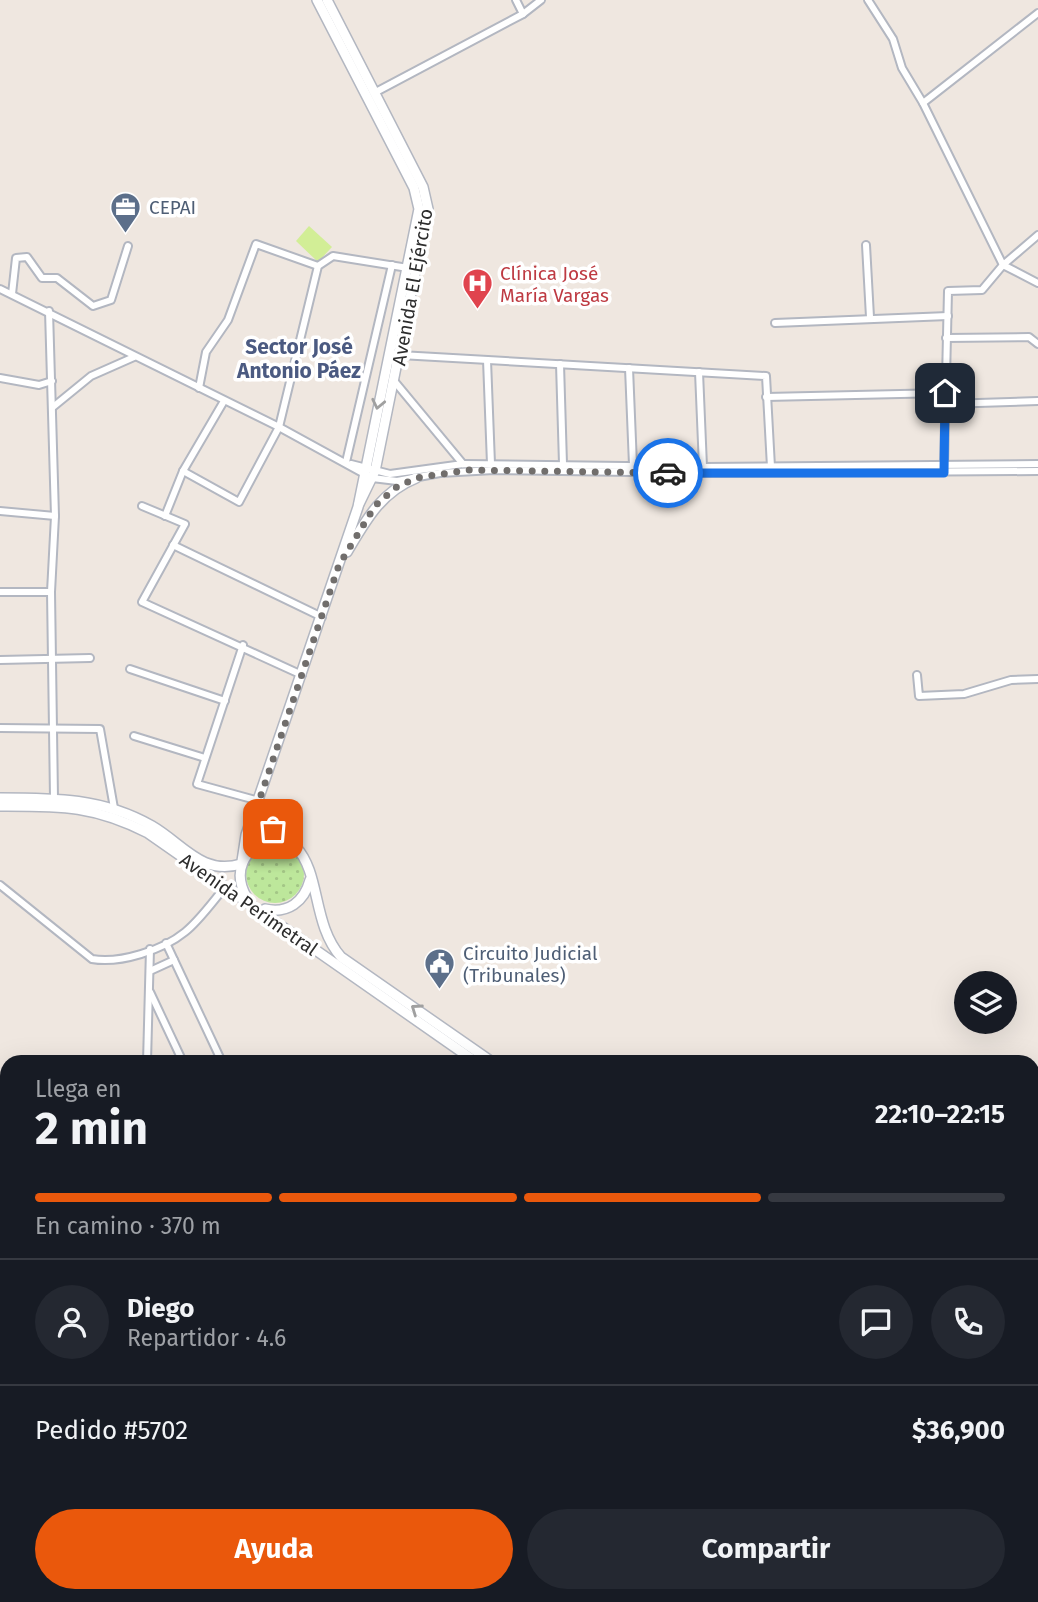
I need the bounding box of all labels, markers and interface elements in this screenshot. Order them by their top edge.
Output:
office icon: CEPAI [109,190,143,234]
place label: CEPAI [149,196,196,219]
street label: Avenida El Ejército [387,207,438,367]
place label: Clínica José María Vargas [500,262,609,307]
hospital icon: Clínica José María Vargas [460,267,494,311]
district label: Sector José Antonio Páez [236,334,361,384]
pin [915,363,975,423]
icon: home [926,374,964,412]
one-way arrow [371,398,386,410]
courier [633,438,703,508]
icon: car [649,454,687,492]
pin [243,799,303,859]
icon: bag [254,810,292,848]
street label: Avenida Perimetral [175,848,322,961]
place label: Circuito Judicial (Tribunales) [463,942,598,987]
public building icon: Circuito Judicial (Tribunales) [423,947,457,991]
map controls [954,971,1017,1034]
button: layers [954,971,1017,1034]
one-way arrow [411,1005,424,1017]
text: Llega en [35,1075,121,1103]
text: 22:10–22:15 [875,1099,1005,1130]
text: 2 min [35,1101,148,1156]
text: En camino · 370 m [35,1212,221,1240]
button: person [35,1285,109,1359]
button: chat [839,1285,913,1359]
button: phone [931,1285,1005,1359]
text: Diego [127,1293,195,1324]
text: Repartidor · 4.6 [127,1324,286,1352]
text: Pedido #5702 [35,1415,188,1446]
text: $36,900 [912,1415,1005,1446]
button: Ayuda [35,1509,513,1589]
button: Compartir [527,1509,1005,1589]

